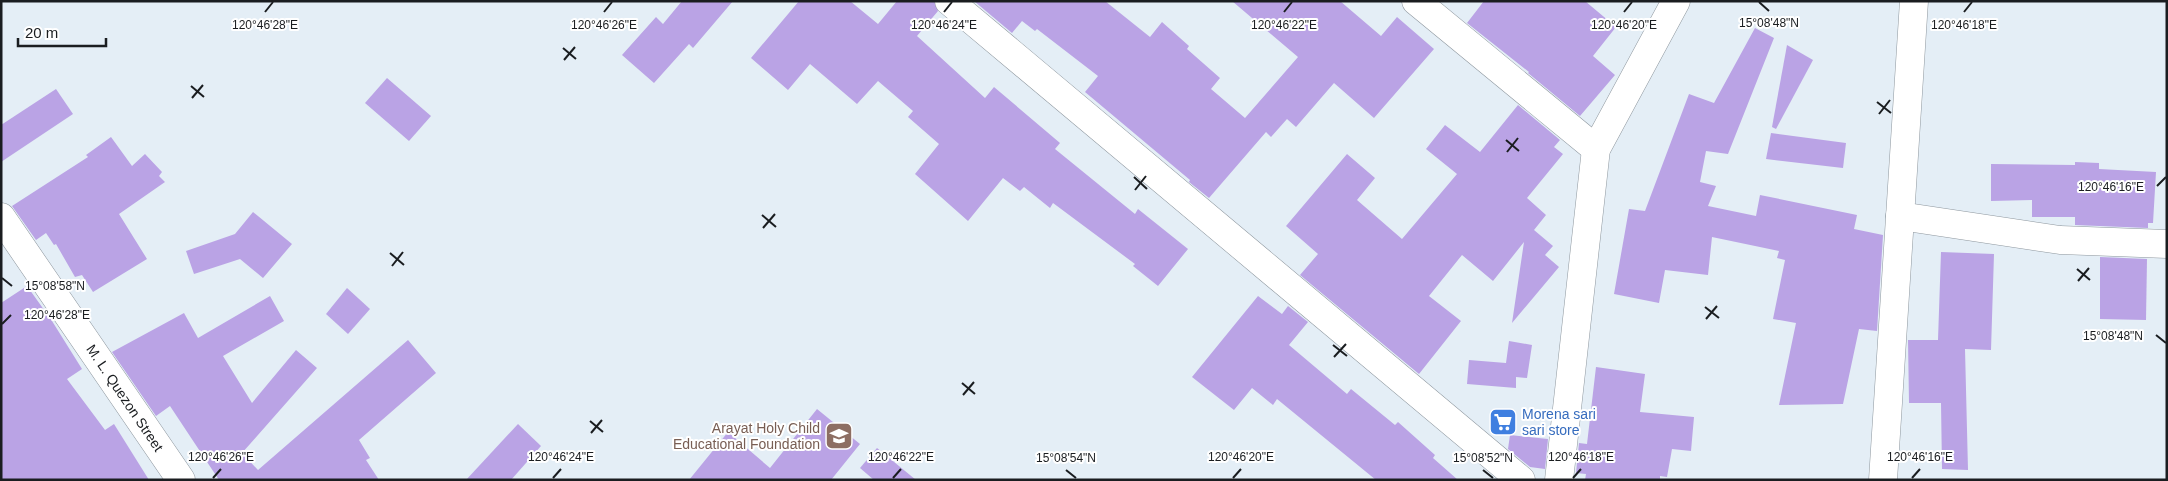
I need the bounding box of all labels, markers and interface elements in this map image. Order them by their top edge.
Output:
scale bar [18,15,105,47]
text: 15°08'48"N [1739,16,1799,30]
text: 120°46'28"E [232,18,298,32]
text: 120°46'26"E [571,18,637,32]
text: 120°46'24"E [911,18,977,32]
text: 120°46'22"E [1251,18,1317,32]
text: 120°46'20"E [1591,18,1657,32]
text: 120°46'18"E [1931,18,1997,32]
text: 20 m [25,24,58,41]
text: 120°46'16"E [2078,180,2144,194]
text: 15°08'58"N [25,279,85,293]
text: 120°46'28"E [24,308,90,322]
text: 15°08'48"N [2083,329,2143,343]
street label: M. L. Quezon Street [83,342,167,454]
place label: Morena sari sari store [1522,406,1596,438]
supermarket icon: Morena sari sari store [1488,407,1518,437]
place label: Arayat Holy Child Educational Foundation [673,420,820,452]
school or university icon: Arayat Holy Child Educational Foundation [824,421,854,451]
text: 120°46'26"E [188,450,254,464]
text: 120°46'24"E [528,450,594,464]
text: 120°46'22"E [868,450,934,464]
text: 120°46'20"E [1208,450,1274,464]
text: 120°46'18"E [1548,450,1614,464]
text: 120°46'16"E [1887,450,1953,464]
text: 15°08'54"N [1036,451,1096,465]
text: 15°08'52"N [1453,451,1513,465]

